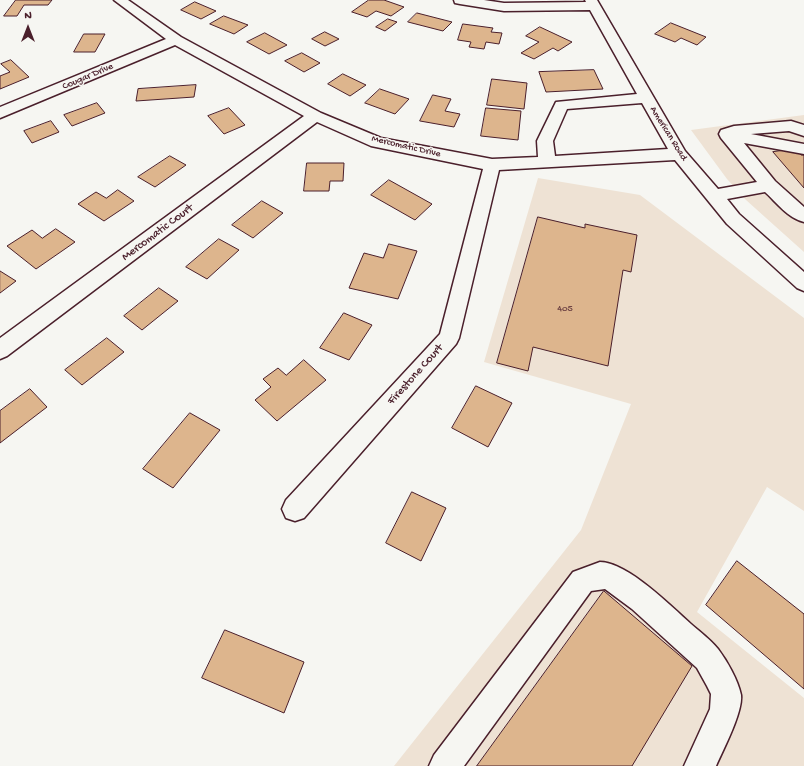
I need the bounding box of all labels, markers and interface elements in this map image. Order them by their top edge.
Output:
north arrow [8,8,48,48]
text: N [24,10,32,22]
street label: Cougar Drive [61,61,115,93]
street label: American Road [647,105,689,163]
street label: Mercomatic Drive [370,133,442,161]
street label: Mercomatic Court [119,201,197,265]
house number: 405 [557,303,573,315]
street label: Firestone Court [385,342,447,408]

